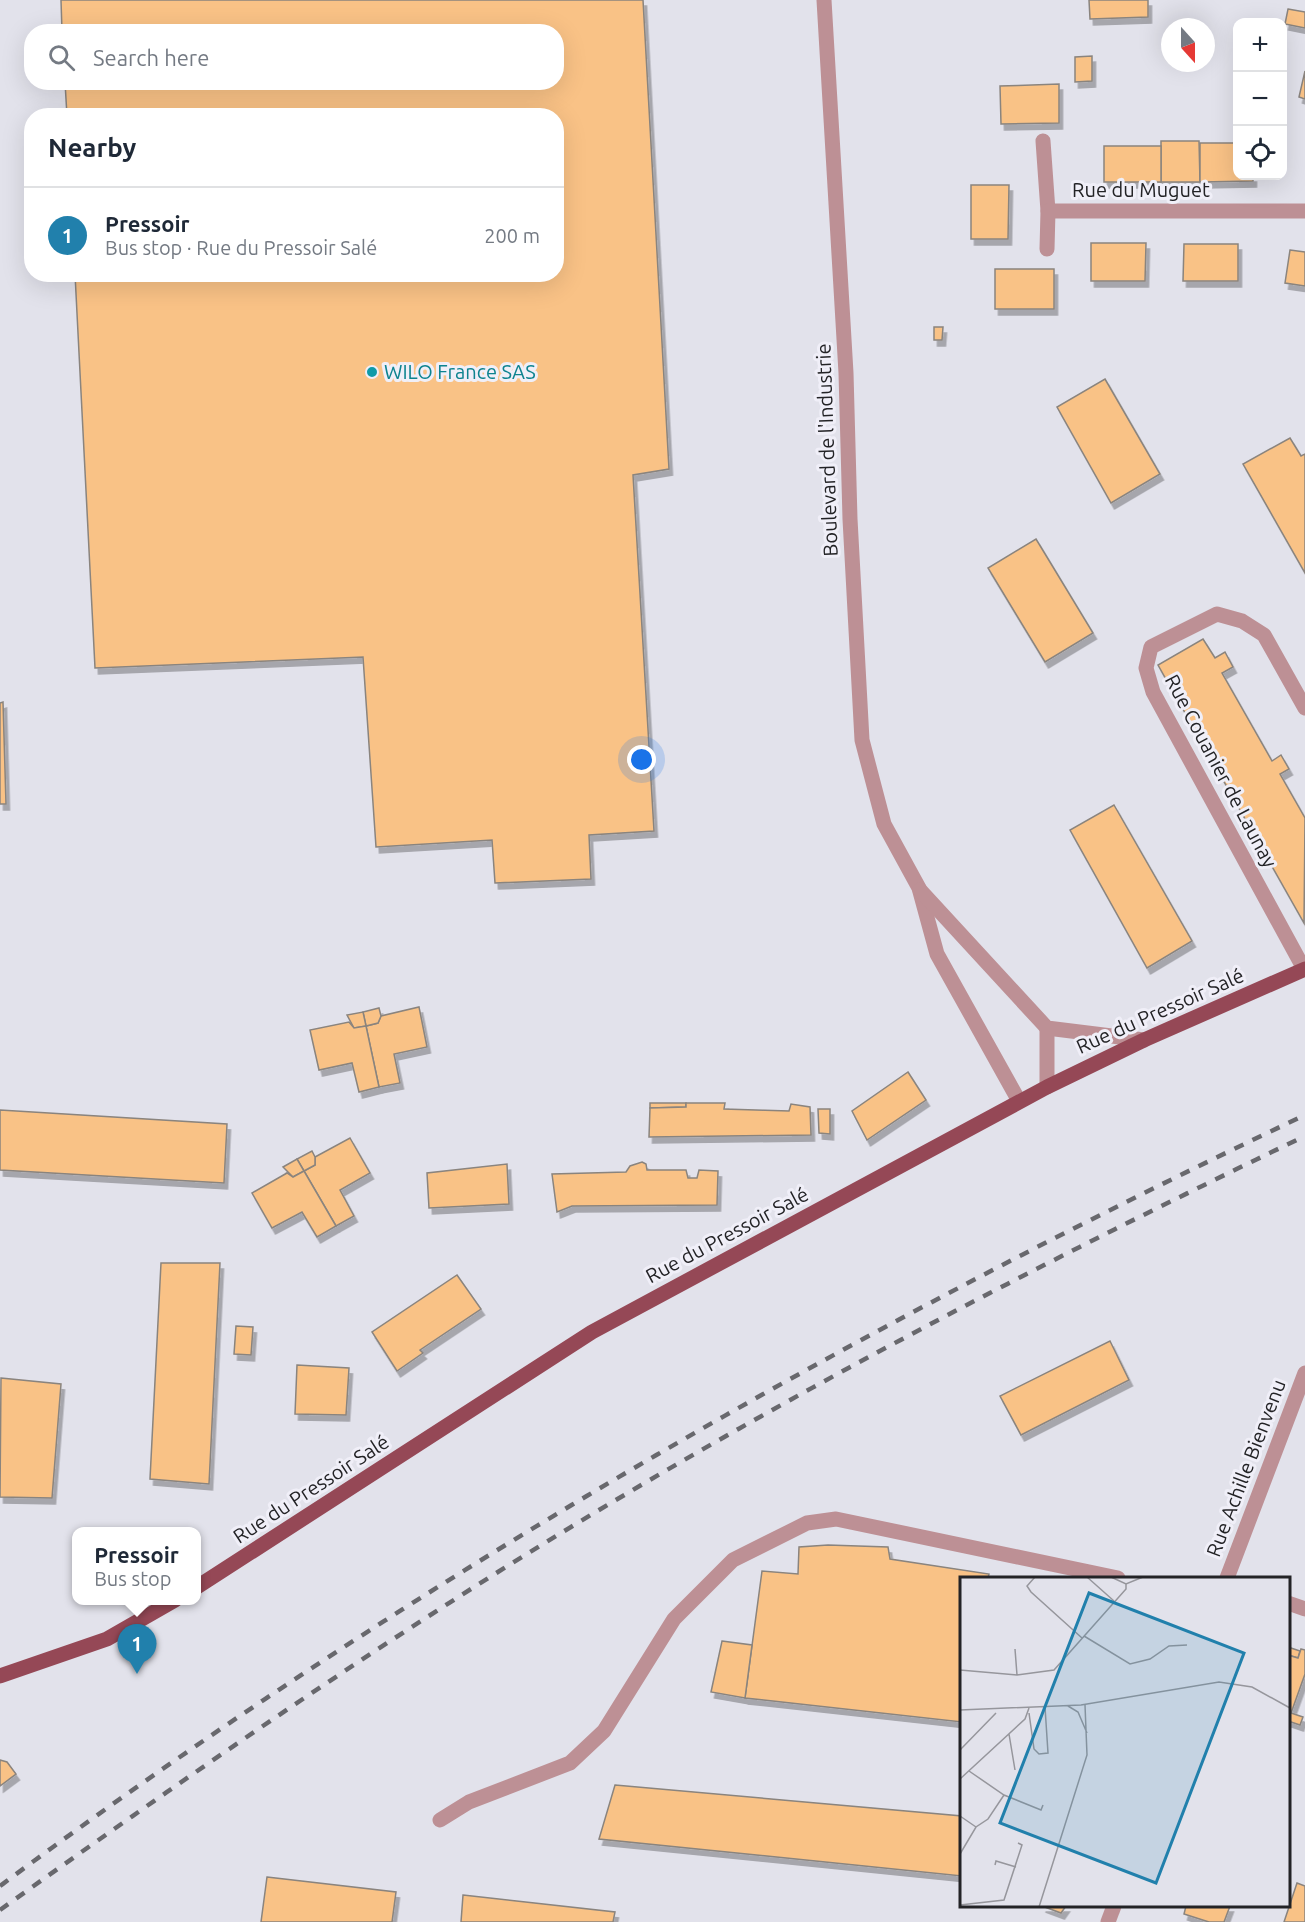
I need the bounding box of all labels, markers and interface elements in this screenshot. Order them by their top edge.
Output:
north arrow [1161,18,1215,72]
map controls [1233,18,1287,180]
button: + [1233,18,1287,72]
search box [24,24,564,90]
icon: search [45,41,78,74]
text: Search here [93,45,209,70]
button: − [1233,72,1287,126]
button: locate [1233,126,1287,180]
text: Nearby [48,133,136,162]
street label: Rue du Muguet [1072,178,1210,201]
text: Pressoir [105,211,190,236]
text: 1 [62,224,73,247]
text: 200 m [484,224,540,247]
text: Bus stop · Rue du Pressoir Salé [105,236,377,259]
street label: Boulevard de l'Industrie [811,343,842,557]
place label: WILO France SAS [384,360,536,383]
marker: WILO France SAS [365,365,379,379]
street label: Rue Couanier de Launay [1161,670,1282,871]
your location [627,745,656,774]
street label: Rue du Pressoir Salé [1072,963,1247,1058]
street label: Rue du Pressoir Salé [642,1182,812,1287]
street label: Rue Achille Bienvenu [1201,1376,1290,1560]
street label: Rue du Pressoir Salé [229,1430,393,1547]
popup [72,1527,201,1605]
text: Pressoir [94,1542,179,1567]
text: Bus stop [94,1567,171,1590]
inset map [960,1577,1290,1907]
pin: 1 [118,1624,156,1674]

